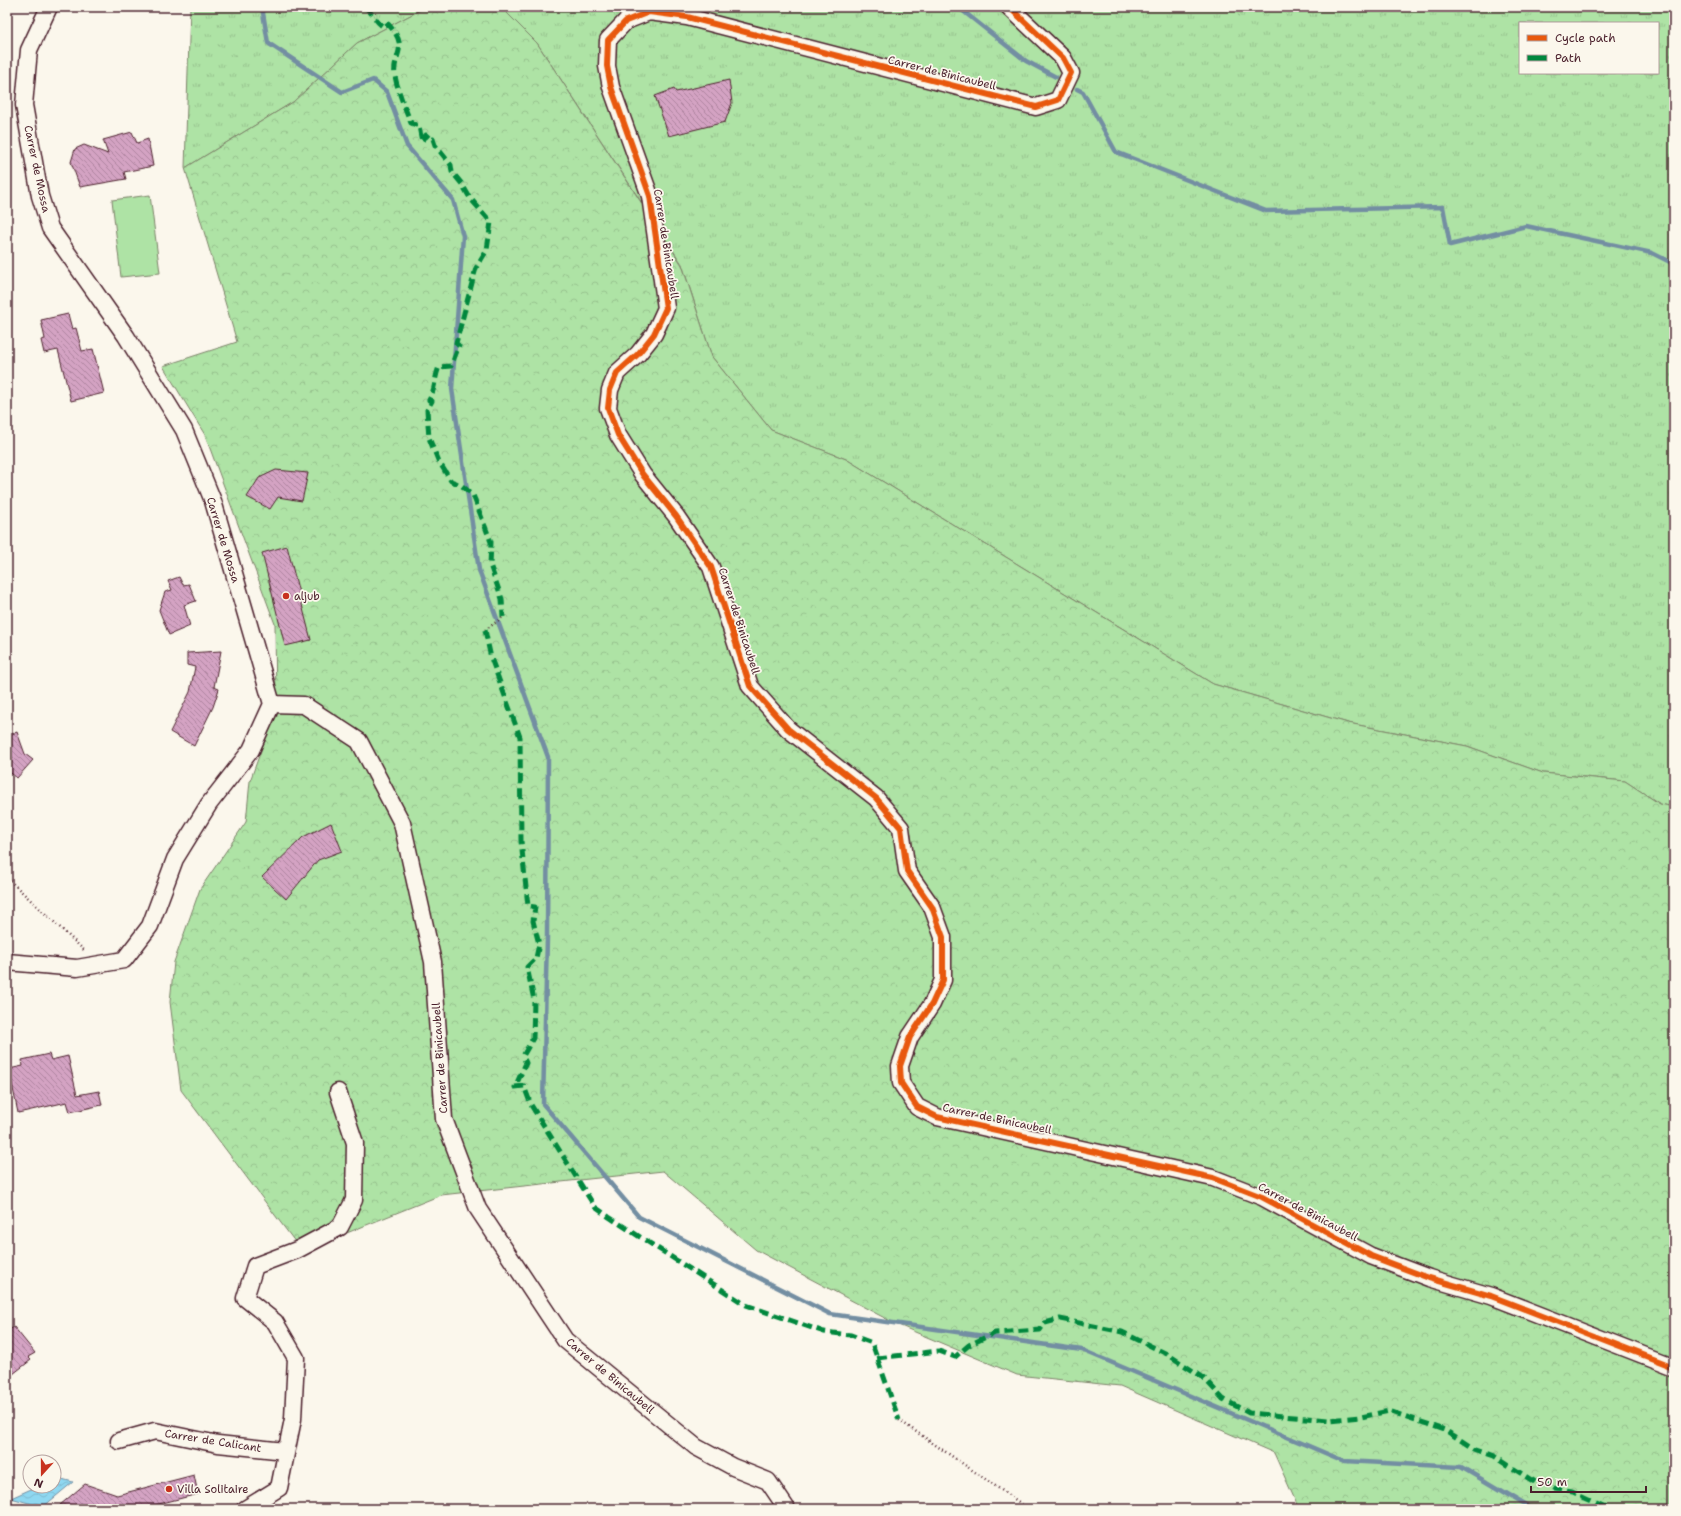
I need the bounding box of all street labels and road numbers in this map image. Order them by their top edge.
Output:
street label: Carrer de Binicaubell [886,52,998,94]
street label: Carrer de Mossa [20,124,54,214]
street label: Carrer de Binicaubell [650,188,682,301]
street label: Carrer de Mossa [203,495,243,585]
street label: Carrer de Binicaubell [715,566,764,677]
street label: Carrer de Binicaubell [429,1001,451,1114]
street label: Carrer de Binicaubell [941,1100,1054,1138]
street label: Carrer de Binicaubell [1255,1179,1361,1245]
street label: Carrer de Binicaubell [563,1335,658,1418]
street label: Carrer de Calicant [164,1426,263,1456]

